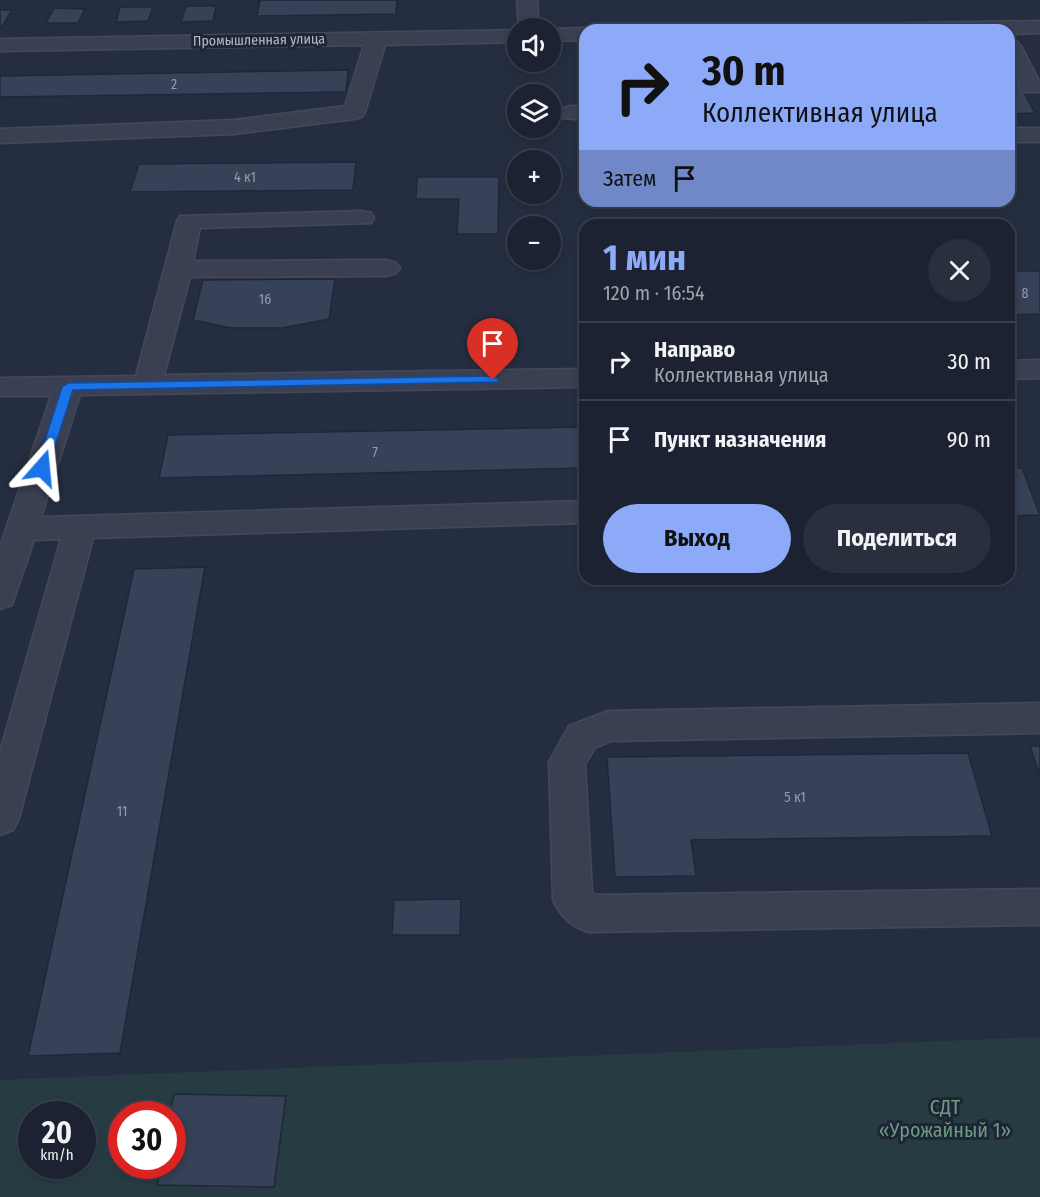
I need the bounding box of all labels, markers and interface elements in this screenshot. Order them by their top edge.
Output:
map controls [507,18,561,270]
button: sound [507,18,561,72]
street label: Промышленная улица [193,30,325,50]
text: 30 m [702,46,786,96]
icon: right [603,48,681,126]
house number: 2 [171,76,177,93]
button: layers [507,84,561,138]
text: Коллективная улица [702,97,938,129]
button: + [507,150,561,204]
icon: arrive [668,162,701,195]
text: Затем [603,165,656,192]
house number: 4 к1 [234,169,256,186]
button: − [507,216,561,270]
text: 1 мин [603,236,686,280]
button: close [928,239,991,302]
text: 120 m · 16:54 [603,281,705,305]
house number: 8 [1022,285,1029,302]
house number: 16 [259,291,271,308]
pin [467,318,518,380]
icon: arrive [476,327,509,360]
text: Направо [654,336,735,363]
icon: right [603,345,636,378]
text: 30 m [948,348,991,375]
text: Коллективная улица [654,363,829,387]
icon: arrive [603,423,636,456]
text: Пункт назначения [654,426,826,453]
text: 90 m [947,426,991,453]
position arrow [10,436,74,500]
house number: 7 [372,444,378,461]
button: Выход [603,504,791,573]
button: Поделиться [803,504,991,573]
house number: 5 к1 [784,789,806,806]
house number: 11 [117,803,127,820]
park label: СДТ «Урожайный 1» [879,1095,1011,1142]
speed limit sign: 30 [108,1101,186,1179]
text: 20 [42,1115,72,1151]
text: km/h [40,1146,74,1164]

